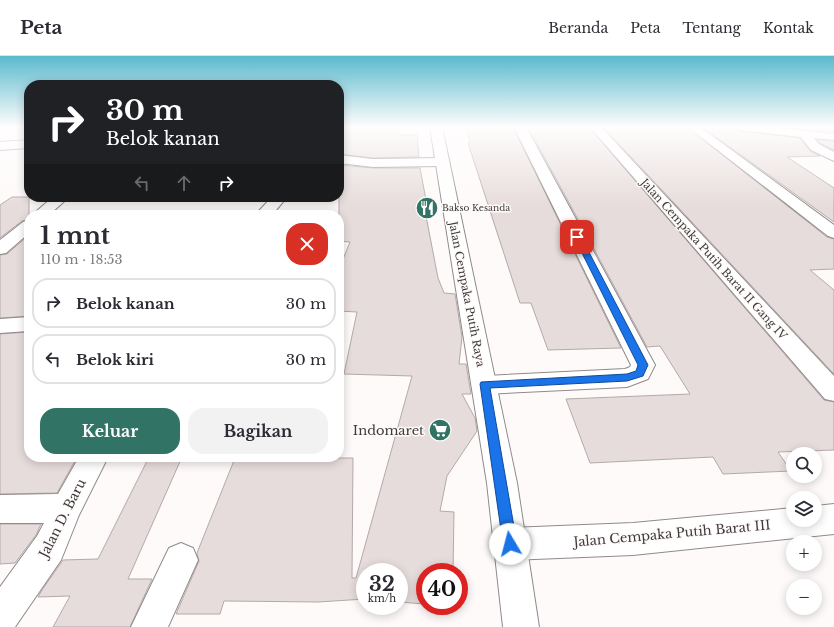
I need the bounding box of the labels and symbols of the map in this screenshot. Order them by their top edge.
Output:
street label: Jalan Cempaka Putih Barat II Gang IV [637,174,790,343]
restaurant icon: Bakso Kesanda [414,195,440,221]
place label: Bakso Kesanda [442,202,510,213]
street label: Jalan Cempaka Putih Raya [446,218,488,369]
pin [560,220,594,254]
supermarket icon: Indomaret [427,417,453,443]
place label: Indomaret [353,422,424,439]
street label: Jalan D. Baru [34,476,90,562]
street label: Jalan Cempaka Putih Barat III [571,516,771,551]
position arrow [489,523,531,565]
speed limit sign: 40 [416,563,468,615]

